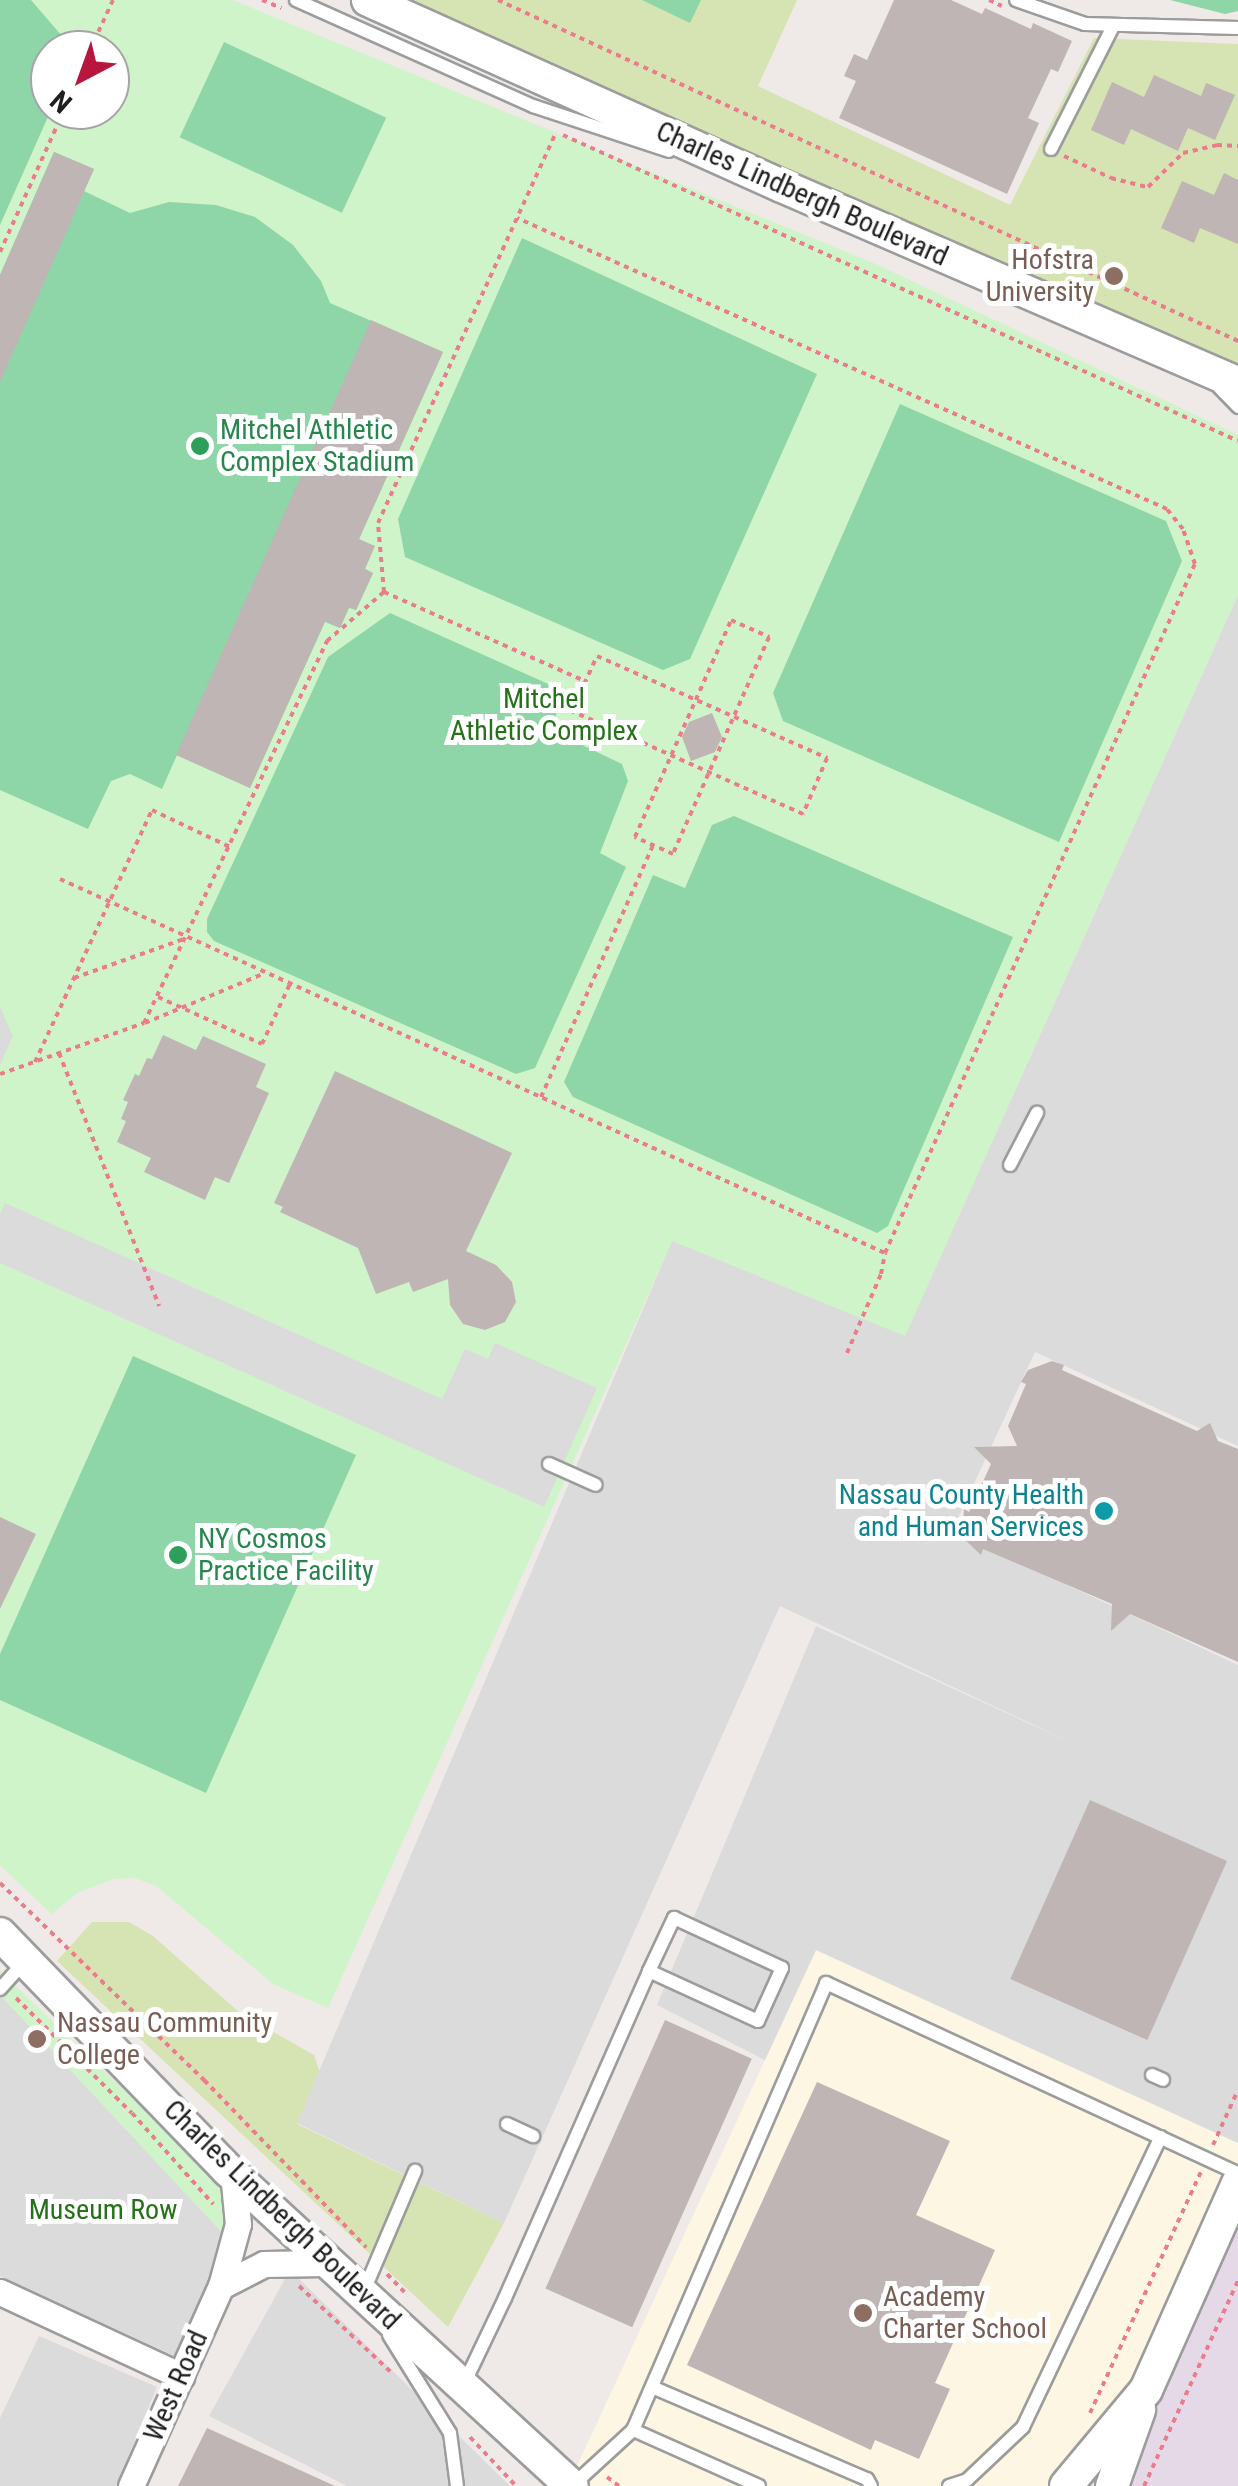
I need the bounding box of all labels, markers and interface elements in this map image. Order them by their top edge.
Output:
north arrow [30,30,130,130]
text: N [44,83,79,120]
street label: Charles Lindbergh Boulevard [651,114,953,274]
place label: Hofstra University [986,243,1094,309]
marker: Hofstra University [1103,265,1125,287]
place label: Mitchel Athletic Complex Stadium [220,413,414,479]
marker: Mitchel Athletic Complex Stadium [189,435,211,457]
park label: Mitchel Athletic Complex [450,682,638,748]
place label: Nassau County Health and Human Services [839,1478,1084,1544]
marker: Nassau County Health and Human Services [1093,1500,1115,1522]
place label: NY Cosmos Practice Facility [198,1522,374,1588]
marker: NY Cosmos Practice Facility [167,1544,189,1566]
place label: Nassau Community College [57,2006,272,2072]
marker: Nassau Community College [26,2028,48,2050]
street label: Charles Lindbergh Boulevard [157,2093,407,2337]
park label: Museum Row [29,2193,177,2227]
place label: Academy Charter School [883,2280,1047,2346]
marker: Academy Charter School [852,2302,874,2324]
street label: West Road [137,2325,215,2447]

